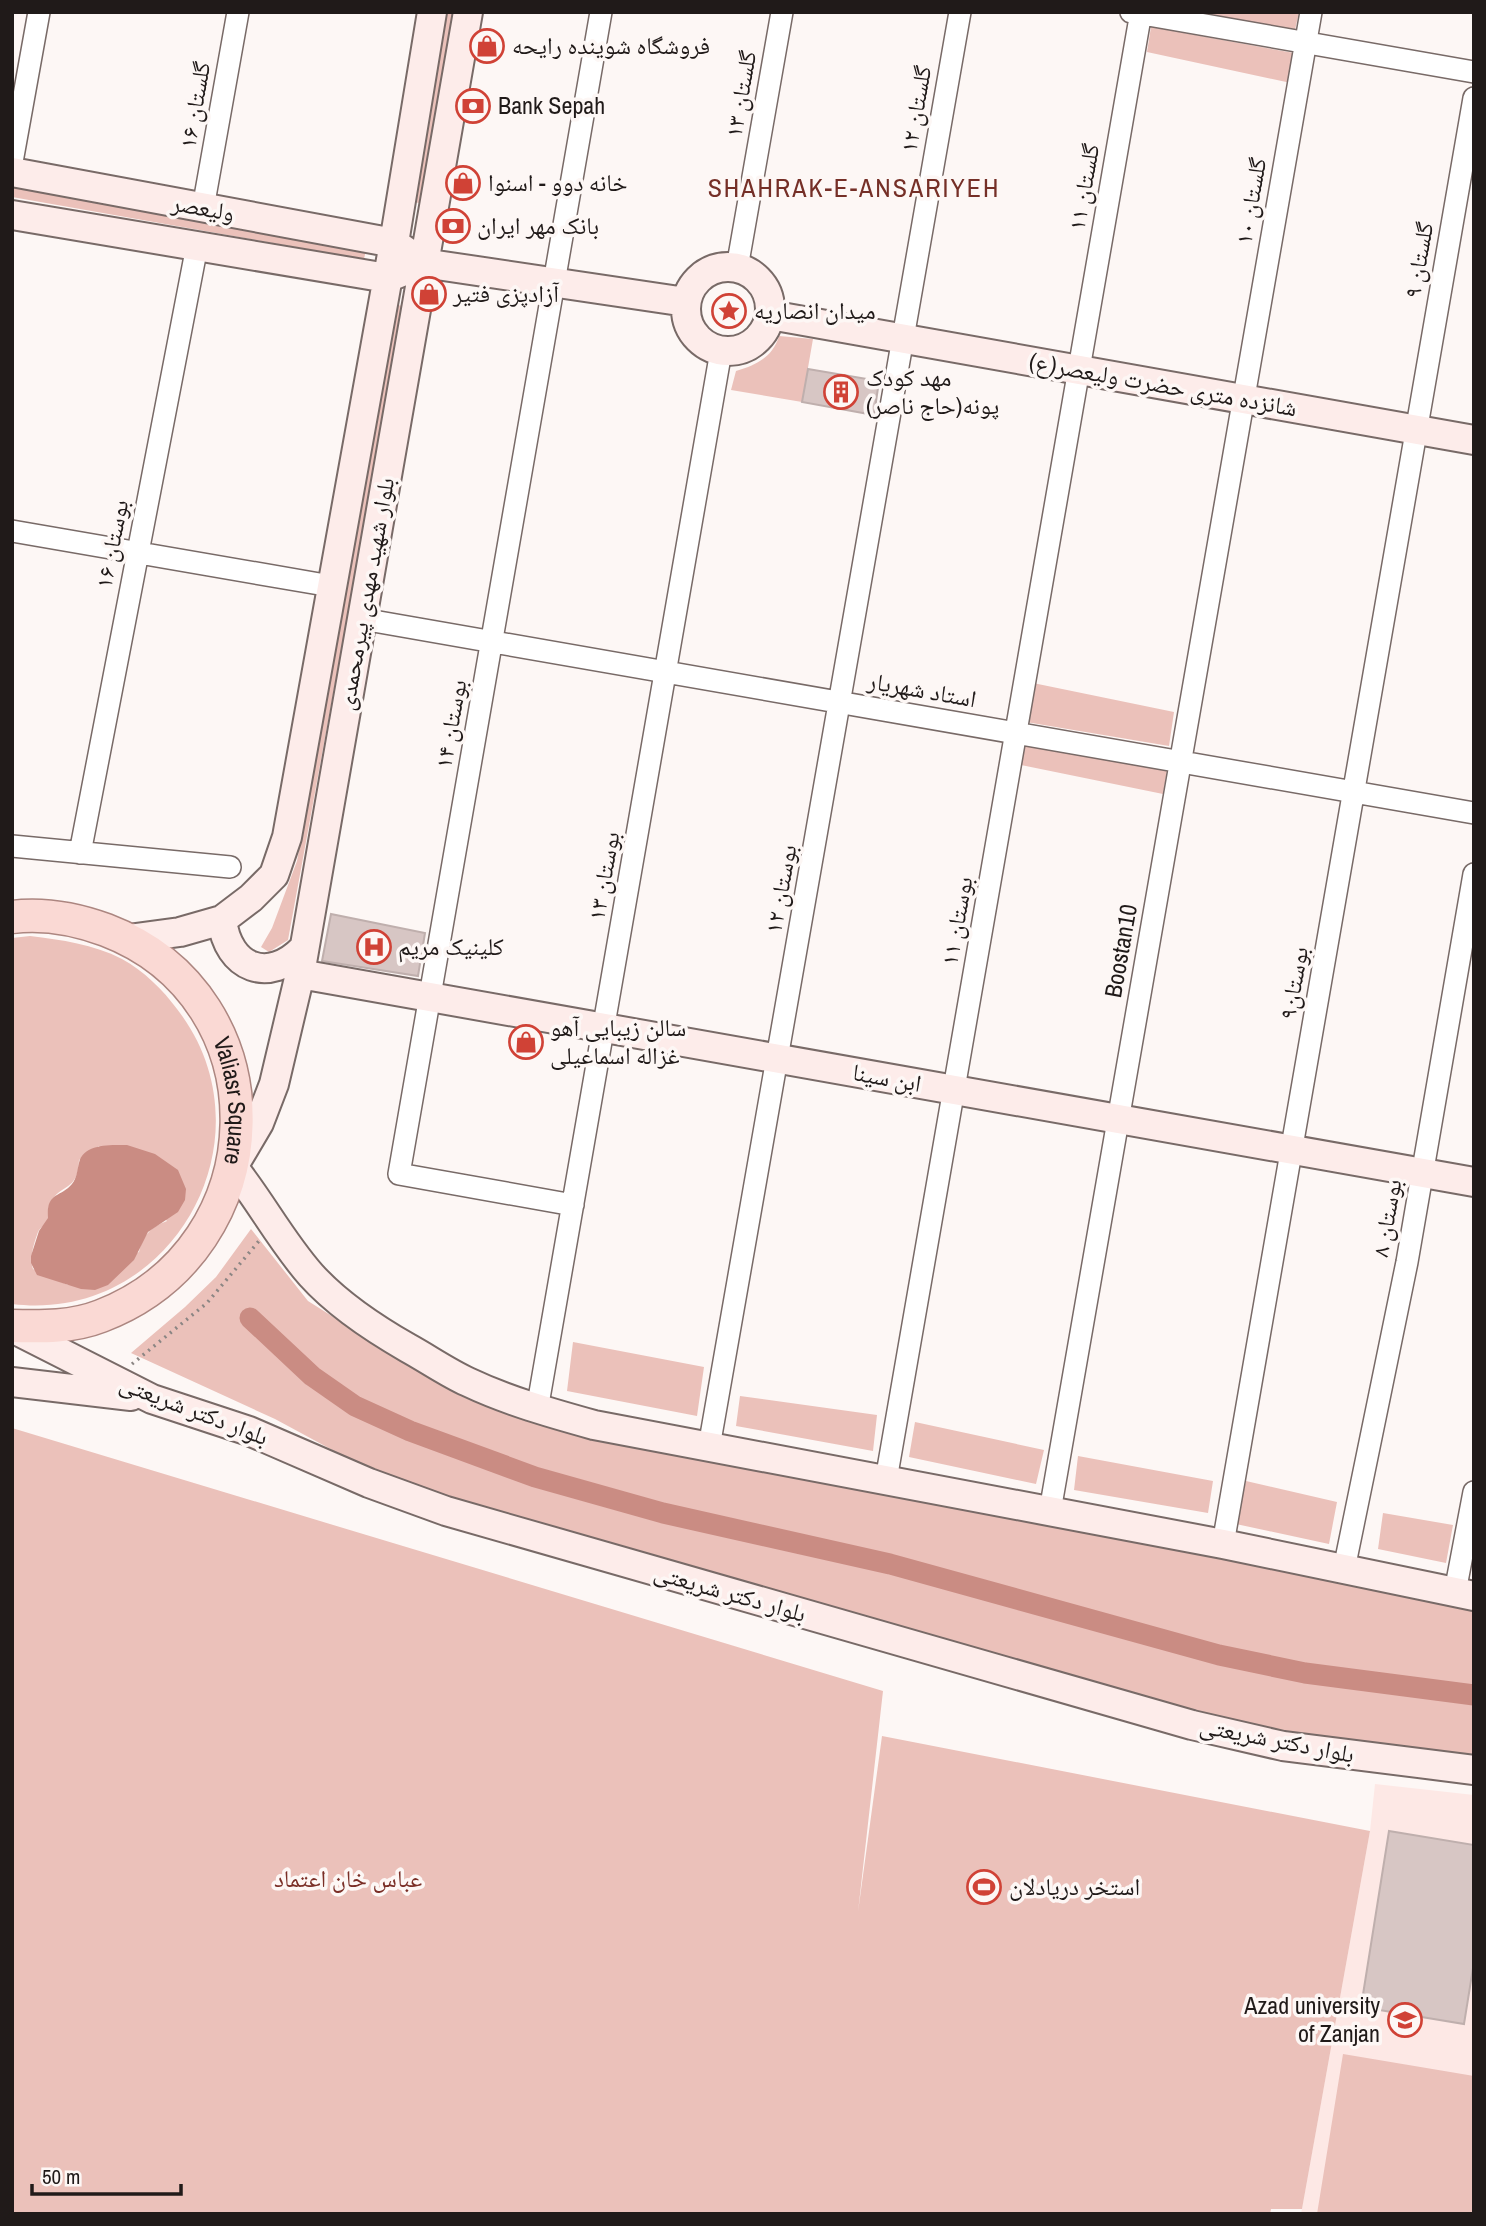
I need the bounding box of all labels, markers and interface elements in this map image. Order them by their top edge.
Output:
shop icon: فروشگاه شوینده رایحه [468,27,506,65]
place label: فروشگاه شوینده رایحه [512,29,710,61]
street label: گلستان ۱۳ [717,48,763,140]
street label: گلستان ۱۶ [171,59,217,151]
street label: گلستان ۱۲ [892,63,938,155]
bank icon: Bank Sepah [454,87,492,125]
place label: Bank Sepah [498,89,605,121]
street label: گلستان ۱۱ [1060,141,1106,233]
street label: گلستان ۱۰ [1227,155,1273,247]
shop icon: خانه دوو - اسنوا [444,164,482,202]
place label: خانه دوو - اسنوا [488,166,628,198]
district label: SHAHRAK-E-ANSARIYEH [708,170,1000,205]
street label: ولیعصر [168,186,237,228]
bank icon: بانک مهر ایران [434,207,472,245]
place label: بانک مهر ایران [477,209,599,241]
street label: گلستان ۹ [1396,219,1440,300]
shop icon: آزادپزی فتیر [410,275,448,313]
place label: آزادپزی فتیر [452,277,560,309]
place icon: میدان انصاریه [710,292,748,330]
place label: میدان انصاریه [754,294,876,326]
street label: شانزده متری حضرت ولیعصر(ع) [1027,345,1300,423]
place label: مهد کودک پونه(حاج ناصر) [866,361,999,421]
building icon: مهد کودک پونه(حاج ناصر) [822,373,860,411]
street label: بلوار شهید مهدی پیرمحمدی [329,475,401,713]
street label: بوستان ۱۶ [87,497,135,591]
street label: استاد شهریار [864,664,979,714]
street label: بوستان ۱۴ [426,677,474,771]
street label: بوستان ۱۳ [579,829,627,923]
street label: بوستان ۱۲ [756,842,804,936]
street label: بوستان ۱۱ [932,874,980,968]
street label: Boostan10 [1096,902,1144,1000]
hospital icon: کلینیک مریم [355,928,393,966]
place label: کلینیک مریم [398,930,504,963]
street label: بوستان۹ [1271,944,1315,1022]
place label: سالن زیبایی آهو غزاله اسماعیلی [550,1011,686,1071]
shop icon: سالن زیبایی آهو غزاله اسماعیلی [507,1023,545,1061]
street label: Valiasr Square [206,1032,254,1168]
street label: ابن سینا [850,1055,924,1099]
street label: بوستان ۸ [1363,1176,1409,1259]
street label: بلوار دکتر شریعتی [115,1366,273,1452]
street label: بلوار دکتر شریعتی [651,1555,810,1629]
street label: بلوار دکتر شریعتی [1197,1708,1357,1770]
park label: عباس خان اعتماد [274,1862,422,1894]
sports icon: استخر دریادلان [965,1868,1003,1906]
place label: استخر دریادلان [1009,1870,1140,1902]
place label: Azad university of Zanjan [1243,1989,1380,2049]
school or university icon: Azad university of Zanjan [1386,2001,1424,2039]
scale bar [32,2152,180,2196]
text: 50 m [42,2162,80,2191]

